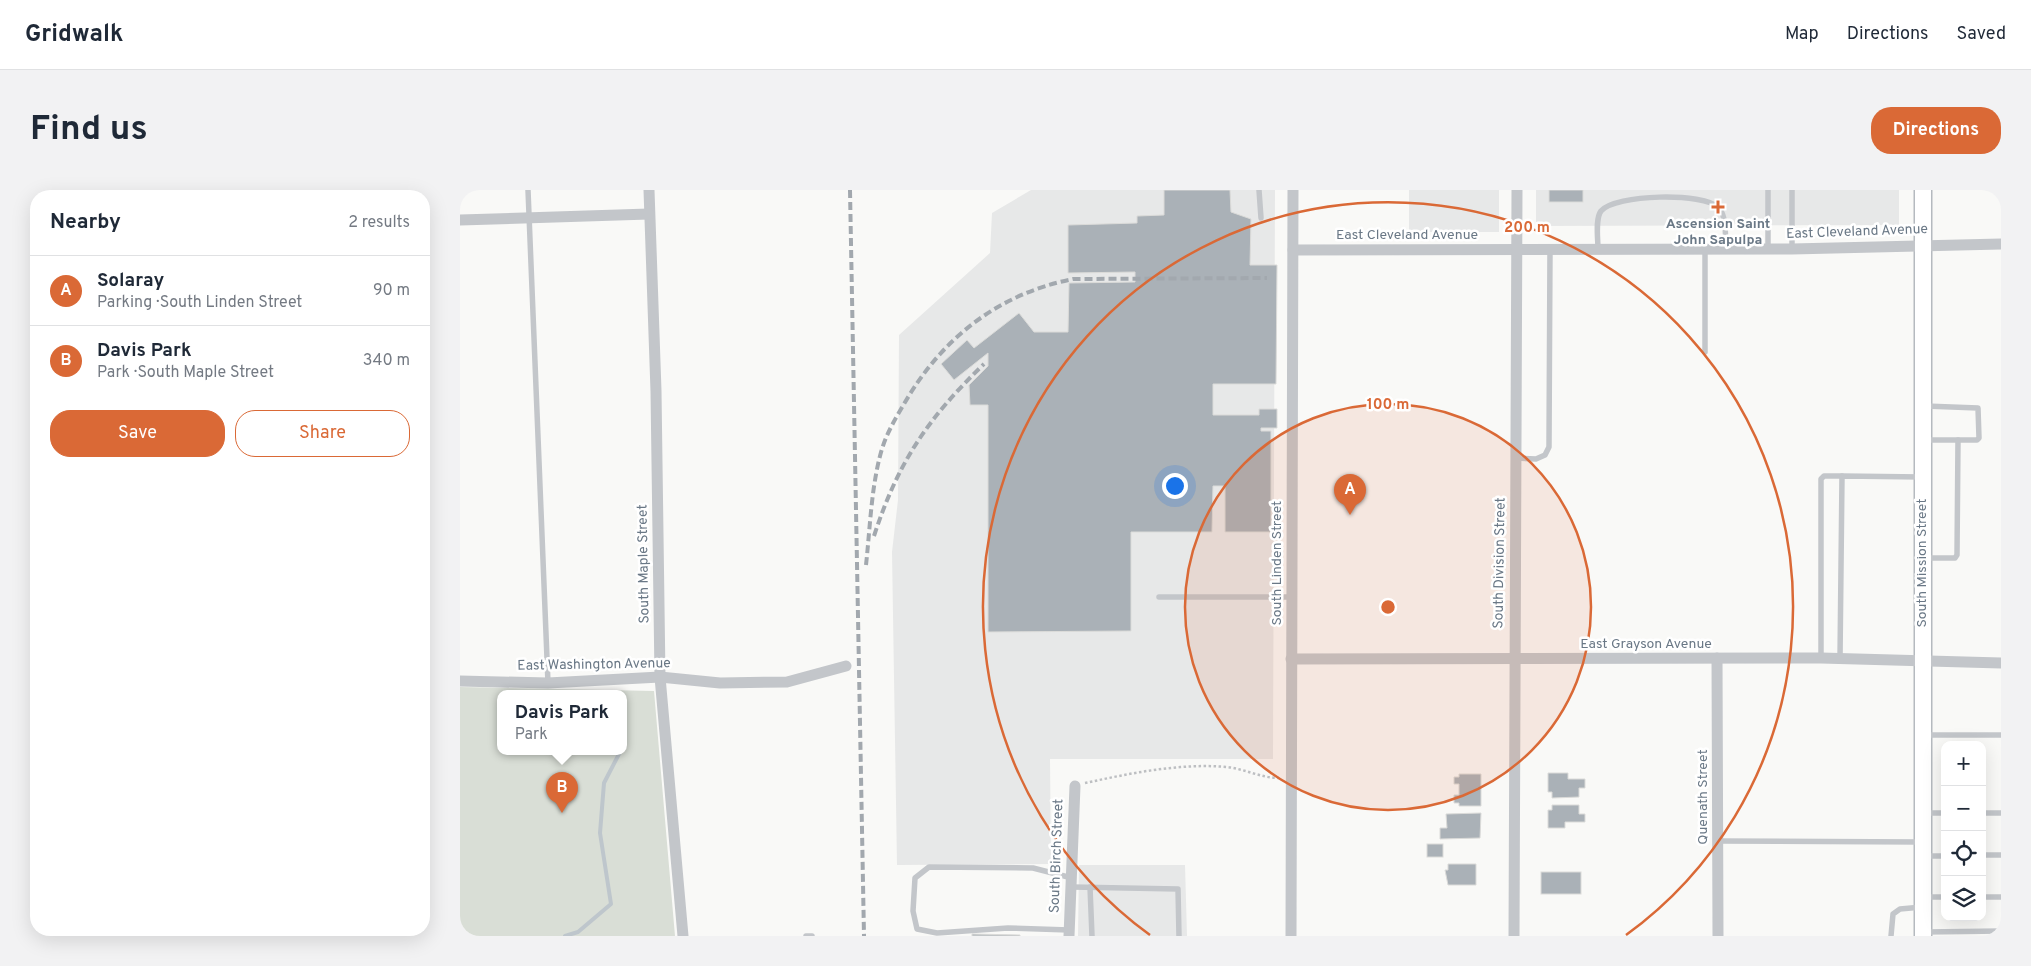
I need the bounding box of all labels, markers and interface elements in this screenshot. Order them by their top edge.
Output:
text: Gridwalk [25,20,123,50]
text: Map [1785,23,1819,46]
text: Directions [1847,23,1929,46]
text: Saved [1957,23,2006,46]
button: Directions [1871,107,2001,154]
text: Find us [30,108,148,152]
marker: Ascension Saint John Sapulpa [1711,200,1725,214]
text: Nearby [50,209,121,236]
text: 2 results [348,213,410,233]
place label: Ascension Saint John Sapulpa [1666,216,1770,249]
text: 200 m [1504,219,1550,238]
street label: East Cleveland Avenue [1786,221,1928,243]
street label: East Cleveland Avenue [1336,227,1478,244]
text: Solaray [97,269,164,293]
text: A [60,281,72,301]
text: 90 m [373,281,410,301]
text: Parking · South Linden Street [97,293,302,313]
text: Davis Park [97,339,192,363]
text: B [60,351,72,371]
text: 340 m [363,351,410,371]
text: Park · South Maple Street [97,363,274,383]
text: 100 m [1367,396,1409,415]
button: Save [50,410,225,457]
button: Share [235,410,410,457]
your location [1162,473,1188,499]
pin: A [1334,474,1366,515]
street label: South Division Street [1490,497,1510,629]
street label: South Mission Street [1914,499,1931,627]
street label: South Linden Street [1269,501,1286,625]
street label: South Maple Street [634,504,654,624]
centre of rings [1379,598,1397,616]
street label: East Grayson Avenue [1580,636,1712,653]
street label: East Washington Avenue [517,655,671,675]
popup [497,690,627,755]
text: Davis Park [515,701,609,725]
text: Park [515,725,548,745]
map controls [1941,741,1986,921]
button: + [1941,741,1986,786]
street label: Quenath Street [1695,749,1712,845]
pin: B [546,772,578,813]
button: − [1941,786,1986,831]
street label: South Birch Street [1047,798,1067,914]
button: locate [1941,831,1986,876]
button: layers [1941,876,1986,921]

